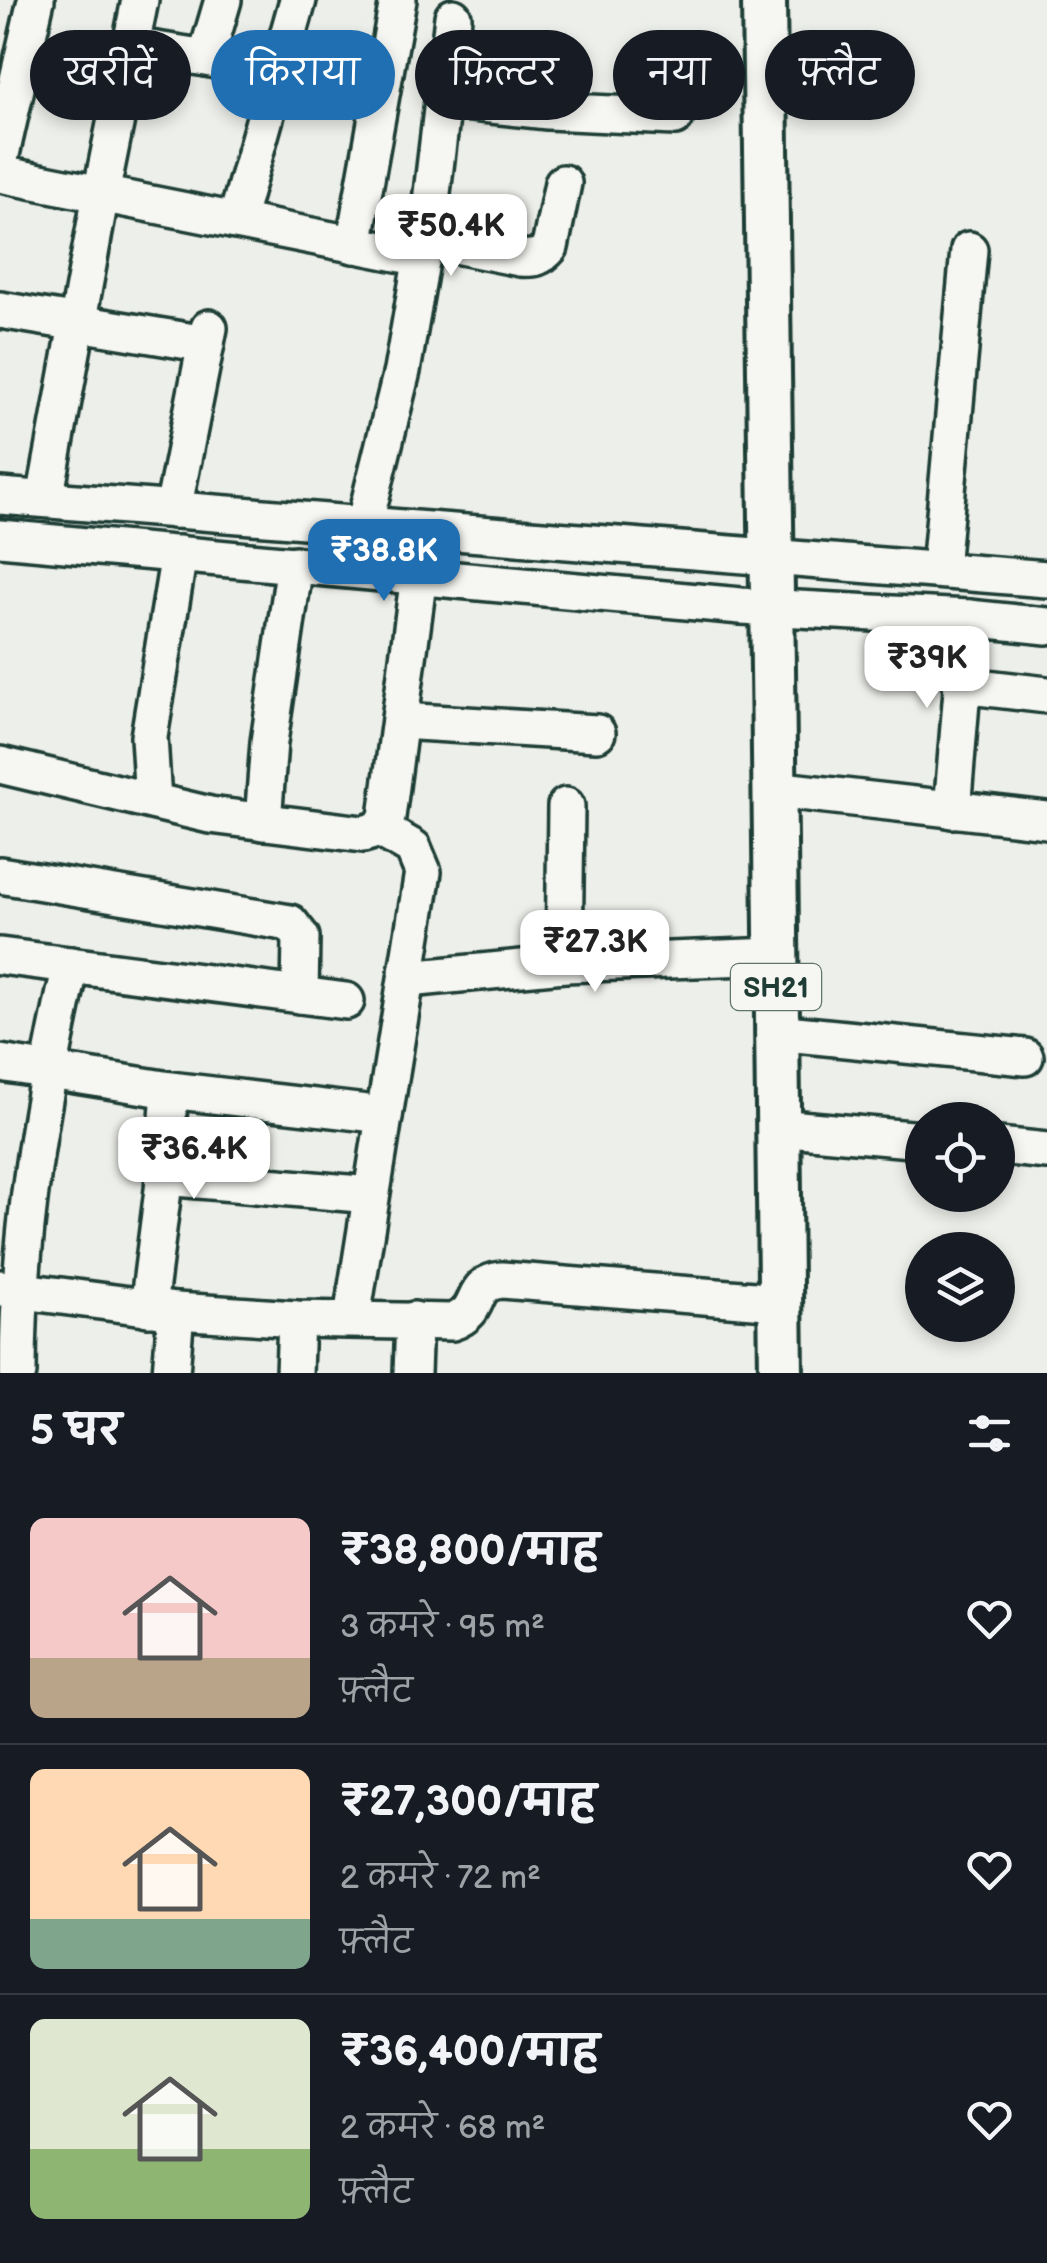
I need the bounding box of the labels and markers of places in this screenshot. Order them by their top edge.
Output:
pin: ₹50.4K [370,194,532,279]
pin: ₹38.8K [303,519,465,604]
pin: ₹39K [868,626,986,711]
pin: ₹27.3K [514,910,676,995]
pin: ₹36.4K [113,1117,275,1202]

